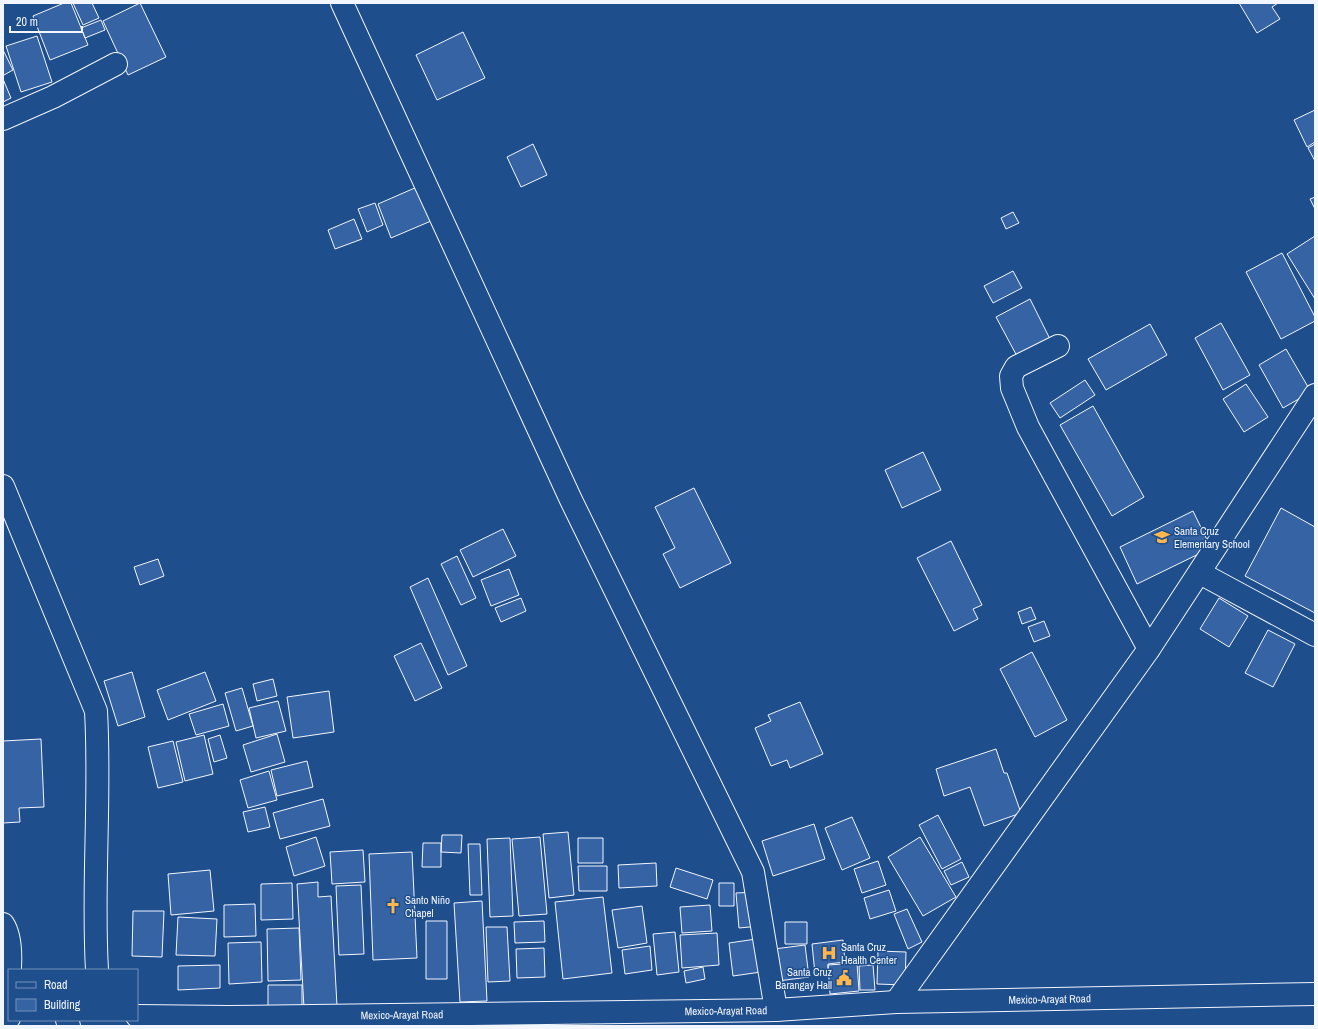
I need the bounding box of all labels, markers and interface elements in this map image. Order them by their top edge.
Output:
scale bar [10,8,82,34]
text: 20 m [16,14,38,30]
place label: Santa Cruz Elementary School [1174,524,1250,551]
school or university icon: Santa Cruz Elementary School [1153,528,1171,546]
place label: Santo Niño Chapel [405,893,450,920]
church icon: Santo Niño Chapel [384,897,402,915]
place label: Santa Cruz Health Center [841,940,897,967]
hospital icon: Santa Cruz Health Center [820,944,838,962]
place label: Santa Cruz Barangay Hall [775,965,832,992]
legend [8,969,138,1021]
public building icon: Santa Cruz Barangay Hall [835,969,853,987]
text: Road [44,977,68,993]
street label: Mexico-Arayat Road [1008,991,1091,1007]
text: Building [44,997,81,1013]
street label: Mexico-Arayat Road [685,1003,767,1018]
street label: Mexico-Arayat Road [361,1007,443,1022]

